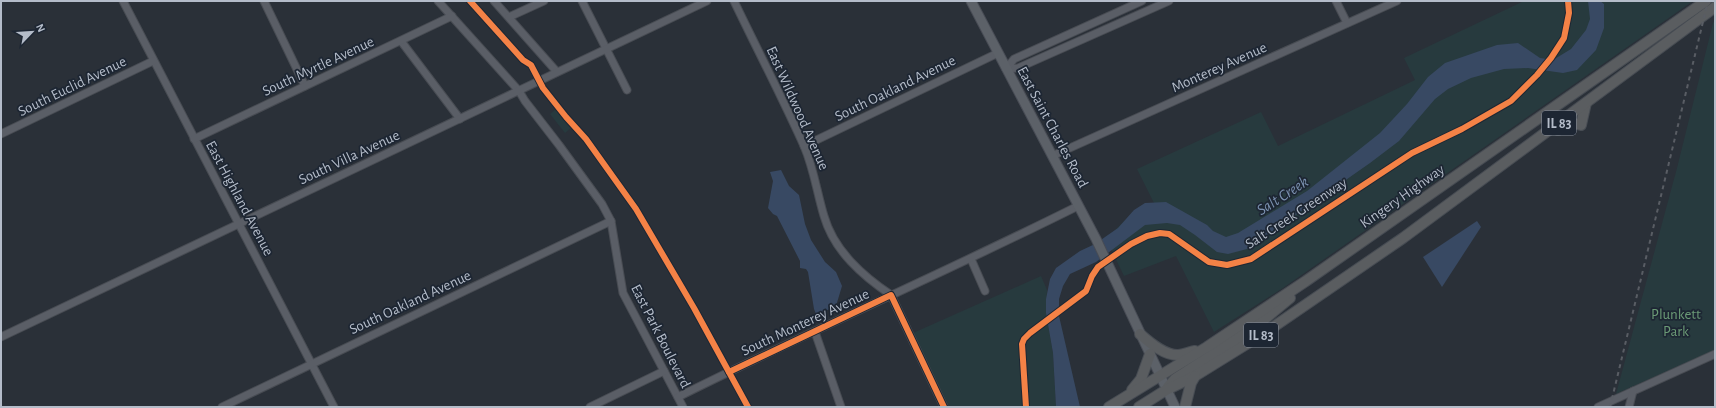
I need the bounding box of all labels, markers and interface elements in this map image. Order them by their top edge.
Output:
north arrow [12,12,52,52]
text: N [34,22,47,34]
street label: South Myrtle Avenue [260,34,376,99]
street label: Monterey Avenue [1169,40,1269,95]
street label: East Wildwood Avenue [763,44,832,172]
street label: South Oakland Avenue [832,53,958,124]
street label: South Euclid Avenue [16,54,129,119]
street label: East Saint Charles Road [1014,64,1091,190]
road number: IL 83 [1542,111,1576,135]
street label: South Villa Avenue [296,127,402,187]
street label: East Highland Avenue [203,138,276,258]
street label: Kingery Highway [1357,161,1448,231]
water label: Salt Creek [1254,173,1311,218]
street label: Salt Creek Greenway [1243,175,1350,252]
street label: South Oakland Avenue [347,268,473,337]
street label: East Park Boulevard [628,282,693,391]
street label: South Monterey Avenue [739,286,872,359]
park label: Plunkett Park [1651,307,1701,339]
road number: IL 83 [1244,323,1278,347]

